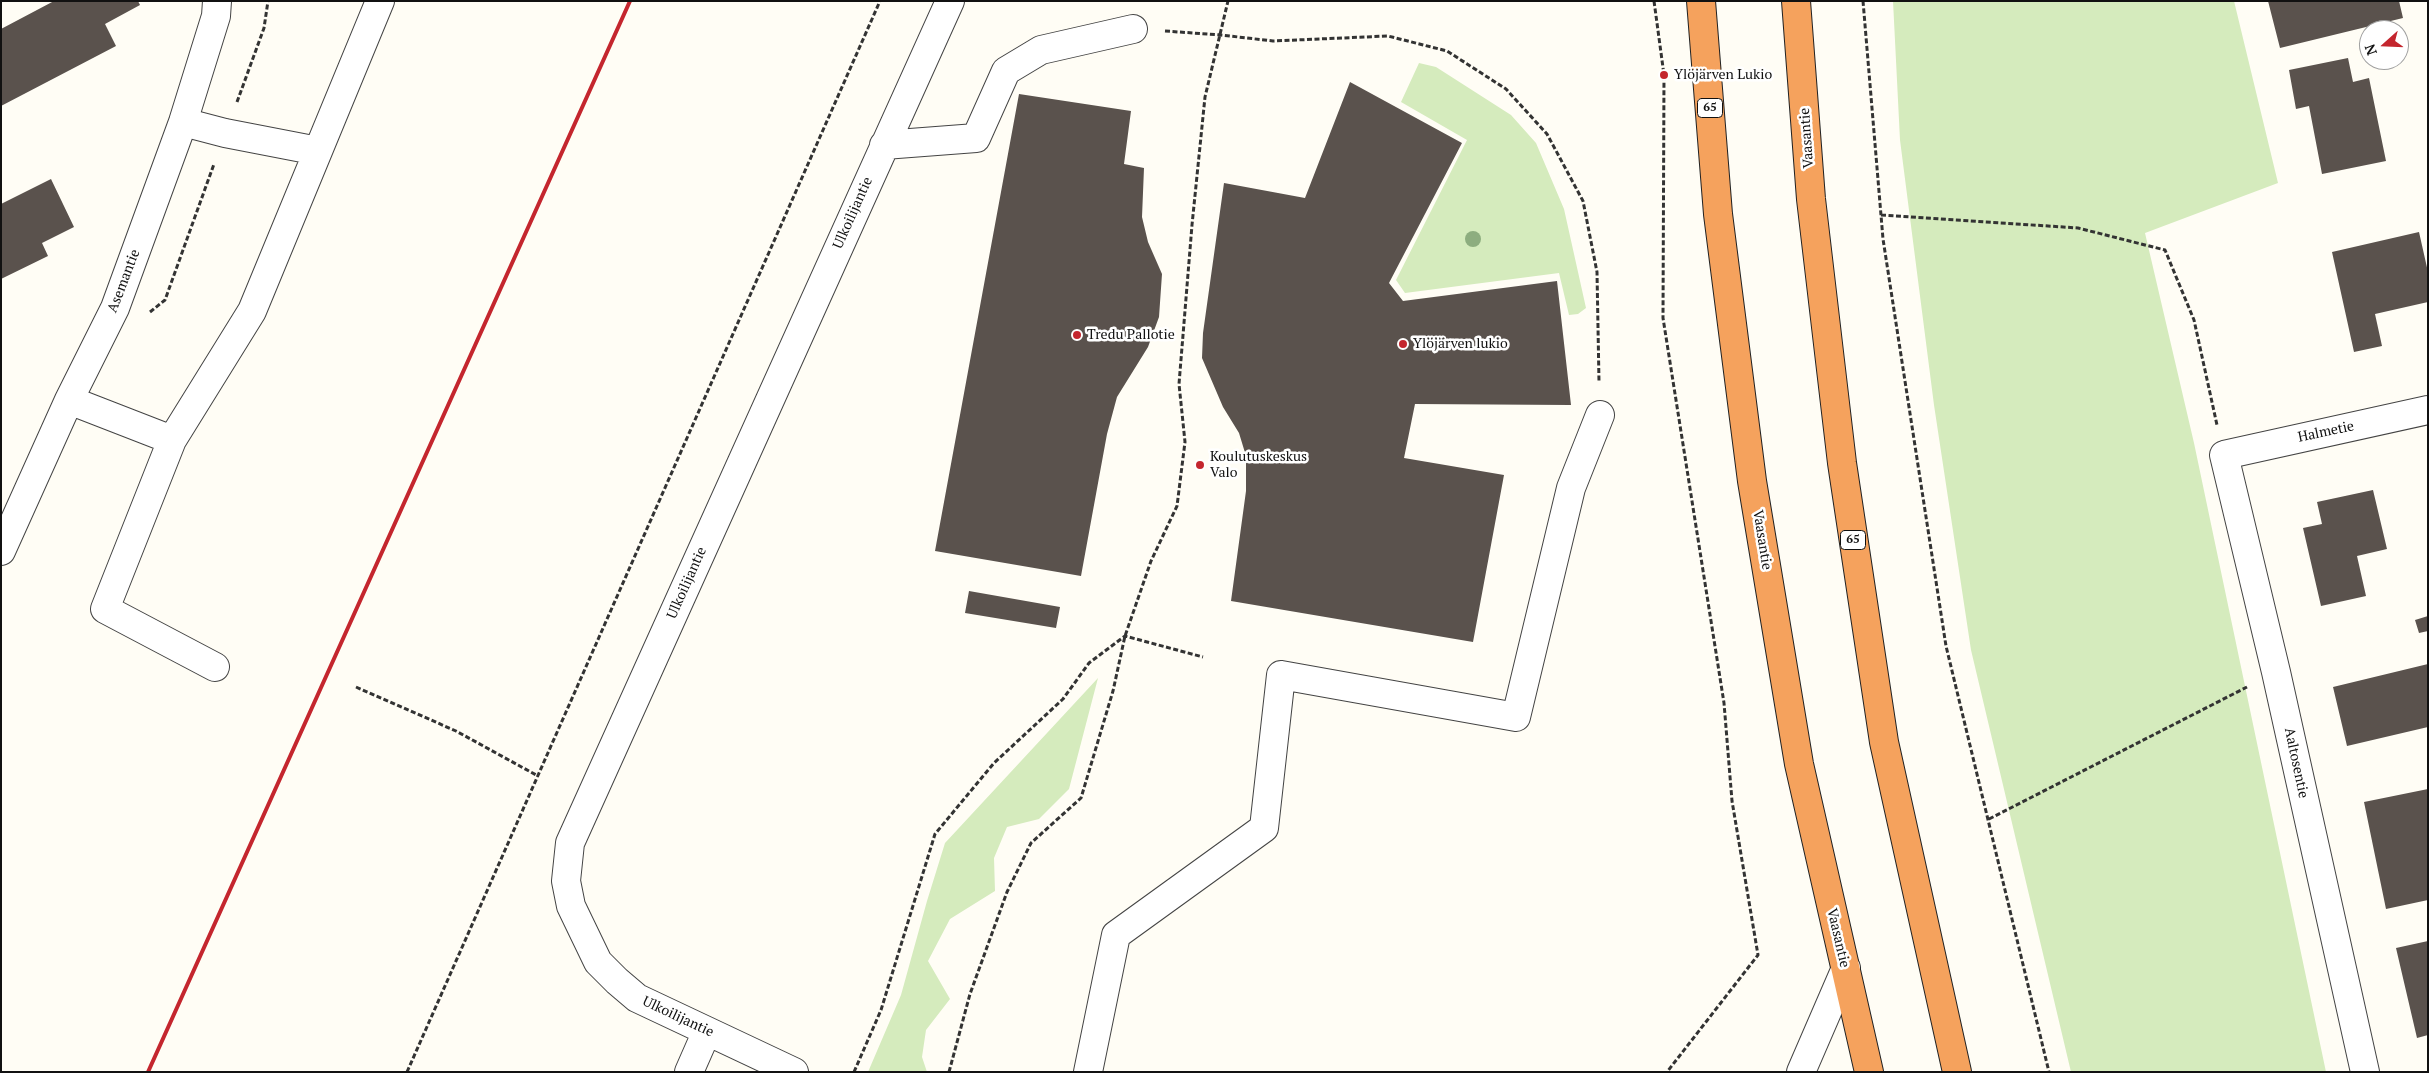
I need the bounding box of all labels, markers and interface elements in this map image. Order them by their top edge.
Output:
north arrow [2359,20,2409,70]
text: N [2360,42,2381,58]
place label: Ylöjärven Lukio [1674,67,1772,83]
marker: Ylöjärven Lukio [1658,69,1670,81]
road number: 65 [1698,99,1722,118]
street label: Vaasantie [1797,107,1817,169]
street label: Ulkoilijantie [830,174,876,252]
street label: Asemantie [104,247,144,315]
place label: Tredu Pallotie [1087,327,1175,343]
marker: Tredu Pallotie [1071,329,1083,341]
place label: Ylöjärven lukio [1413,336,1508,352]
marker: Ylöjärven lukio [1397,338,1409,350]
street label: Halmetie [2296,418,2356,446]
place label: Koulutuskeskus Valo [1210,449,1307,482]
marker: Koulutuskeskus Valo [1194,459,1206,471]
street label: Vaasantie [1749,509,1775,571]
road number: 65 [1840,530,1866,550]
street label: Ulkoilijantie [664,544,710,622]
street label: Aaltosentie [2280,726,2312,800]
street label: Vaasantie [1823,907,1853,969]
street label: Ulkoilijantie [640,993,716,1041]

